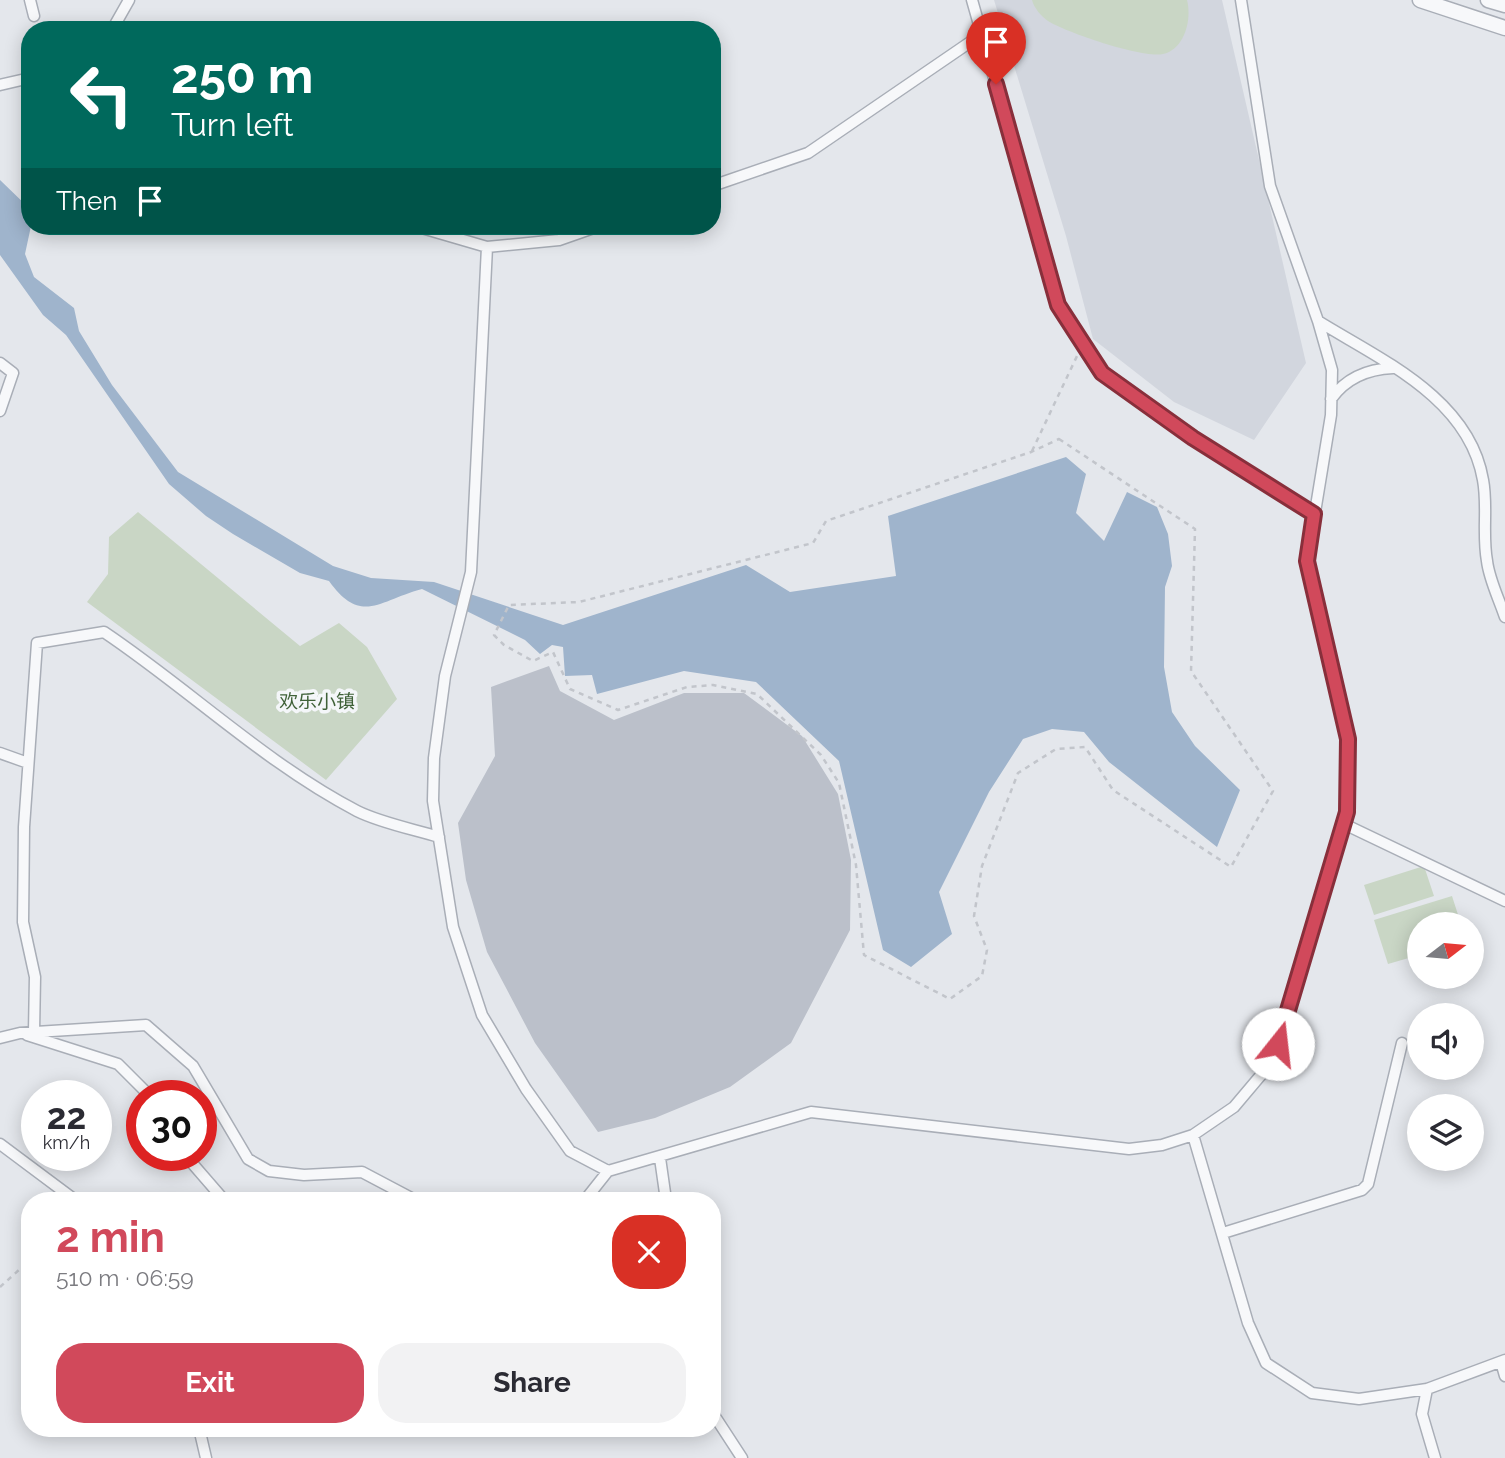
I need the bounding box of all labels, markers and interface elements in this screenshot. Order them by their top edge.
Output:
pin [966,12.0,1026,84]
icon: arrive [977,23,1015,61]
text: 250 m [171,47,313,104]
icon: left [56,49,147,140]
text: Turn left [171,106,293,143]
icon: arrive [131,182,169,220]
text: Then [56,186,117,216]
park label: 欢乐小镇 [279,690,355,712]
north arrow [1407,912,1484,989]
map controls [1407,912,1484,1171]
button: sound [1407,1003,1484,1080]
position arrow [1241,1007,1315,1081]
speed limit sign: 30 [126,1080,217,1171]
button: layers [1407,1094,1484,1171]
text: 22 [47,1096,86,1137]
text: km/h [43,1132,90,1153]
text: 2 min [56,1213,165,1262]
button: close [612,1215,686,1289]
text: 510 m · 06:59 [56,1264,194,1291]
button: Exit [56,1343,364,1423]
button: Share [378,1343,686,1423]

